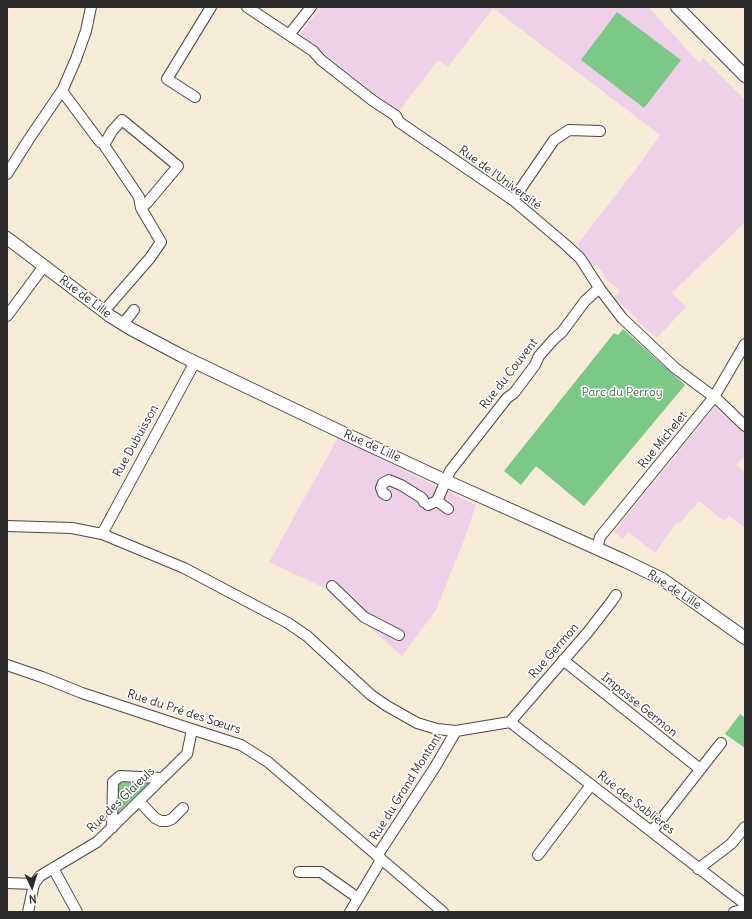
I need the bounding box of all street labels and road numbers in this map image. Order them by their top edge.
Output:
street label: Rue de l'Université [456,143,544,213]
street label: Rue de Lille [56,273,114,321]
street label: Rue du Couvent [477,336,541,412]
street label: Rue Dubuisson [110,402,162,480]
street label: Rue Michelet [636,409,690,471]
street label: Rue de Lille [341,427,403,465]
street label: Rue de Lille [644,567,704,613]
street label: Rue Germon [526,621,582,681]
street label: Impasse Germon [598,670,680,740]
street label: Rue du Pré des Sœurs [125,687,243,737]
street label: Rue du Grand Montant [367,731,445,843]
street label: Rue des Glaieuls [84,764,158,836]
street label: Rue des Sablières [595,768,677,838]

